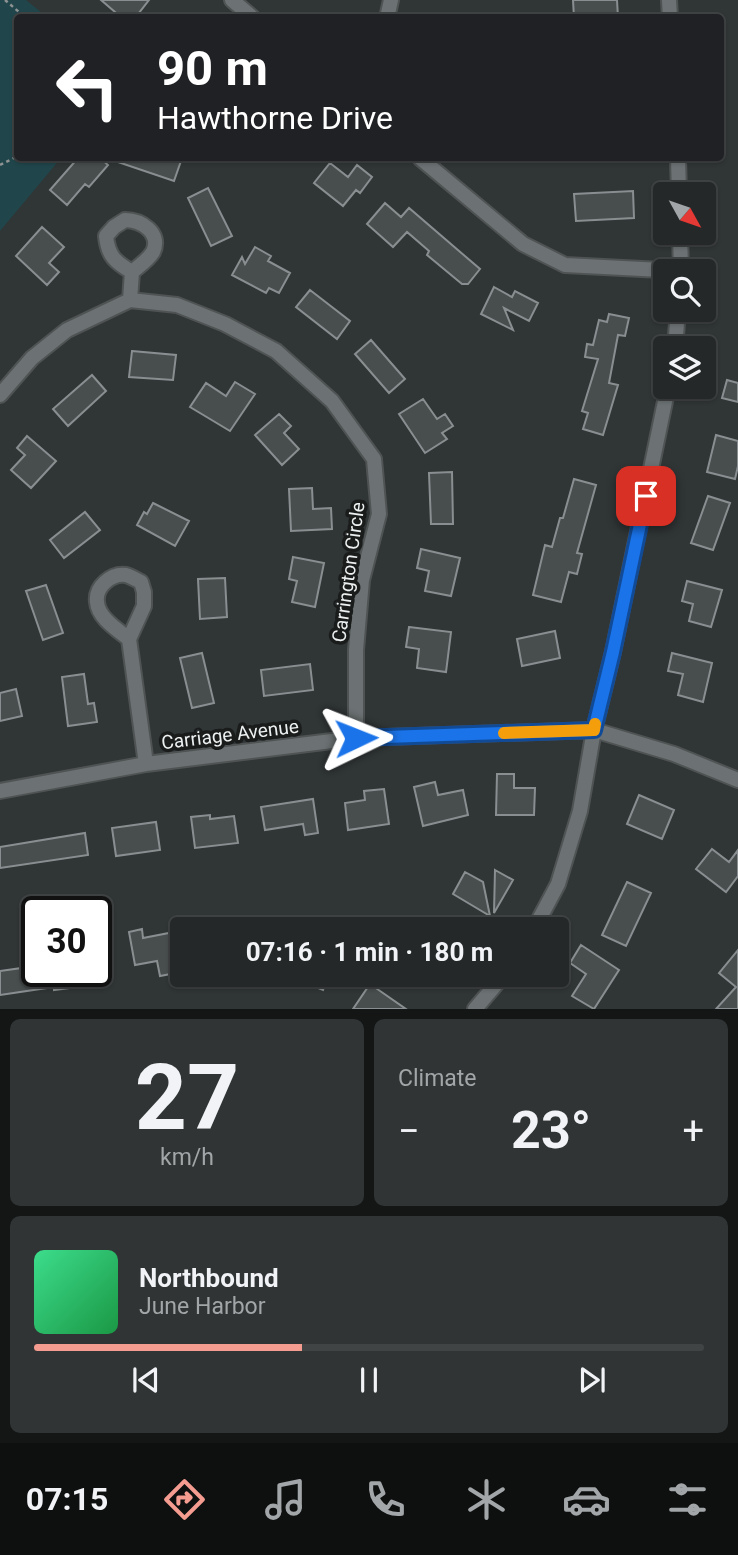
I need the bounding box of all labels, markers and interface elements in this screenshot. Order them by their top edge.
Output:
text: 90 m [157,40,268,97]
icon: left [42,42,133,133]
text: Hawthorne Drive [157,99,393,137]
north arrow [653,182,716,245]
map controls [653,182,716,399]
button: search [653,259,716,322]
button: layers [653,336,716,399]
pin [616,466,676,526]
icon: arrive [627,477,665,515]
street label: Carrington Circle [327,500,370,644]
position arrow [319,701,393,775]
street label: Carriage Avenue [160,715,300,754]
speed limit sign: 30 [21,896,112,987]
text: 07:16 · 1 min · 180 m [246,937,493,967]
text: 27 [135,1045,239,1151]
text: Climate [398,1065,477,1092]
text: 23° [511,1100,591,1161]
text: − [398,1109,420,1153]
text: + [682,1109,704,1153]
text: km/h [160,1144,214,1171]
text: Northbound [139,1263,279,1293]
text: June Harbor [139,1293,266,1320]
icon: previous [127,1361,165,1399]
icon: pause [350,1361,388,1399]
icon: next [573,1361,611,1399]
icon: directions [160,1475,209,1524]
icon: music [261,1475,310,1524]
icon: phone [361,1475,410,1524]
icon: climate [462,1475,511,1524]
icon: car [562,1475,611,1524]
icon: filters [663,1475,712,1524]
text: 07:15 [26,1480,108,1518]

